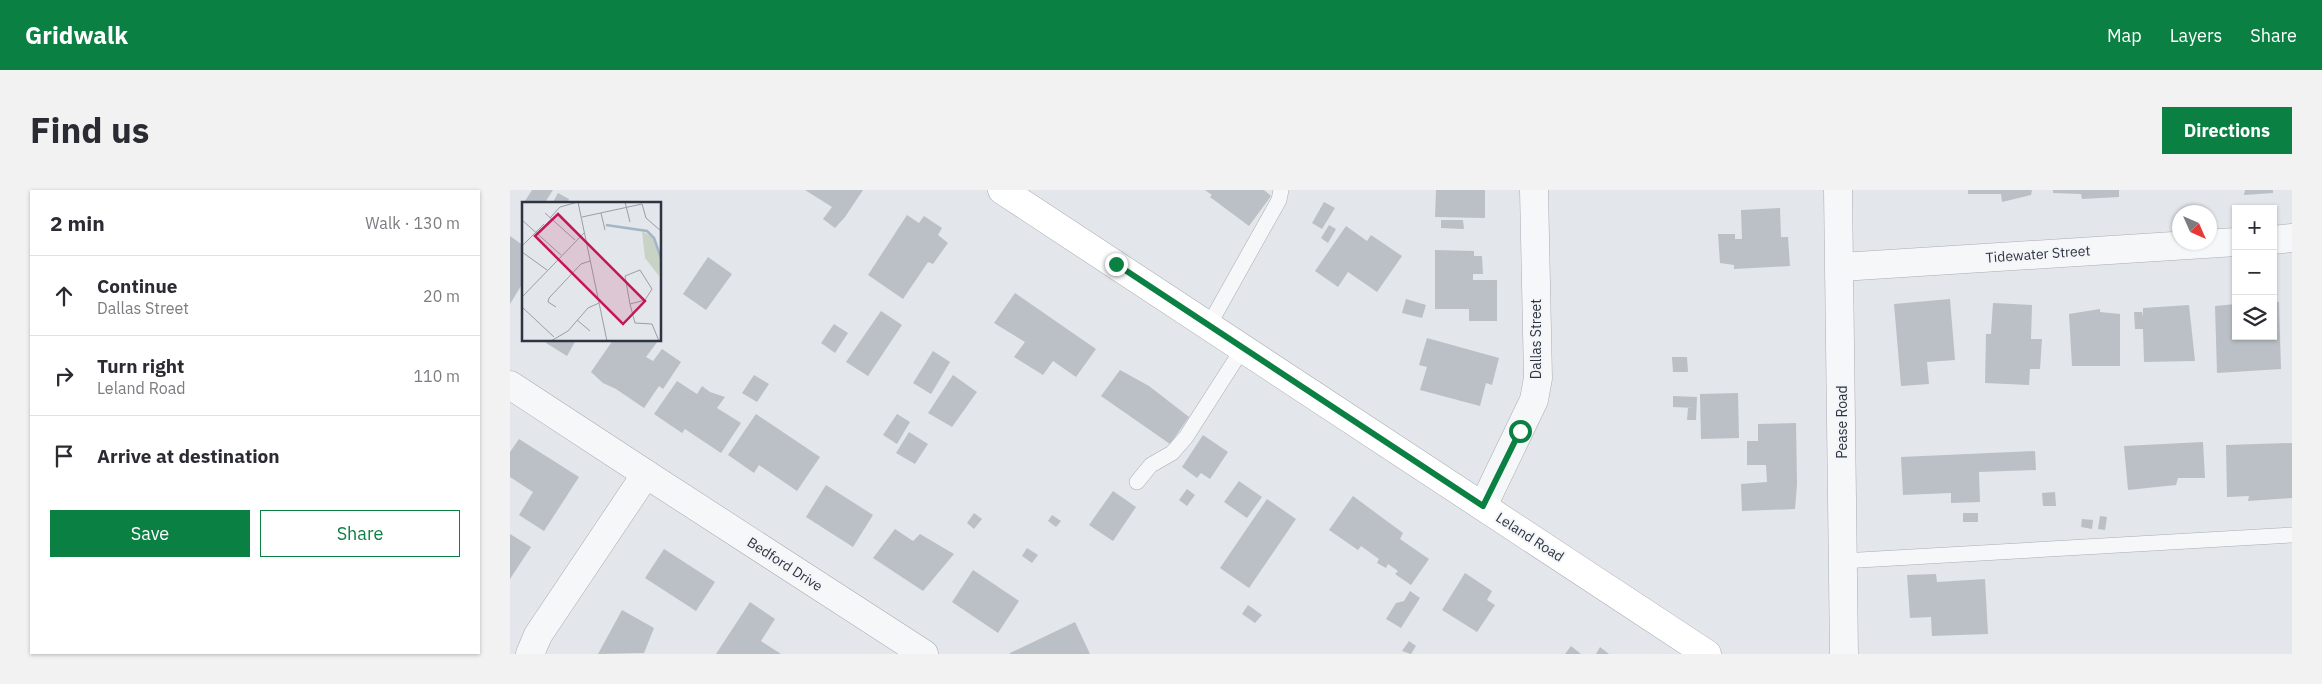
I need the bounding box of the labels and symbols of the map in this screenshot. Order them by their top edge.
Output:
inset map [522,202,661,341]
north arrow [2172,205,2217,250]
street label: Tidewater Street [1985,241,2091,267]
route end [1105,253,1128,276]
street label: Dallas Street [1527,299,1545,379]
street label: Pease Road [1833,385,1851,459]
route start [1509,420,1532,443]
street label: Leland Road [1493,508,1567,566]
street label: Bedford Drive [744,533,826,595]

